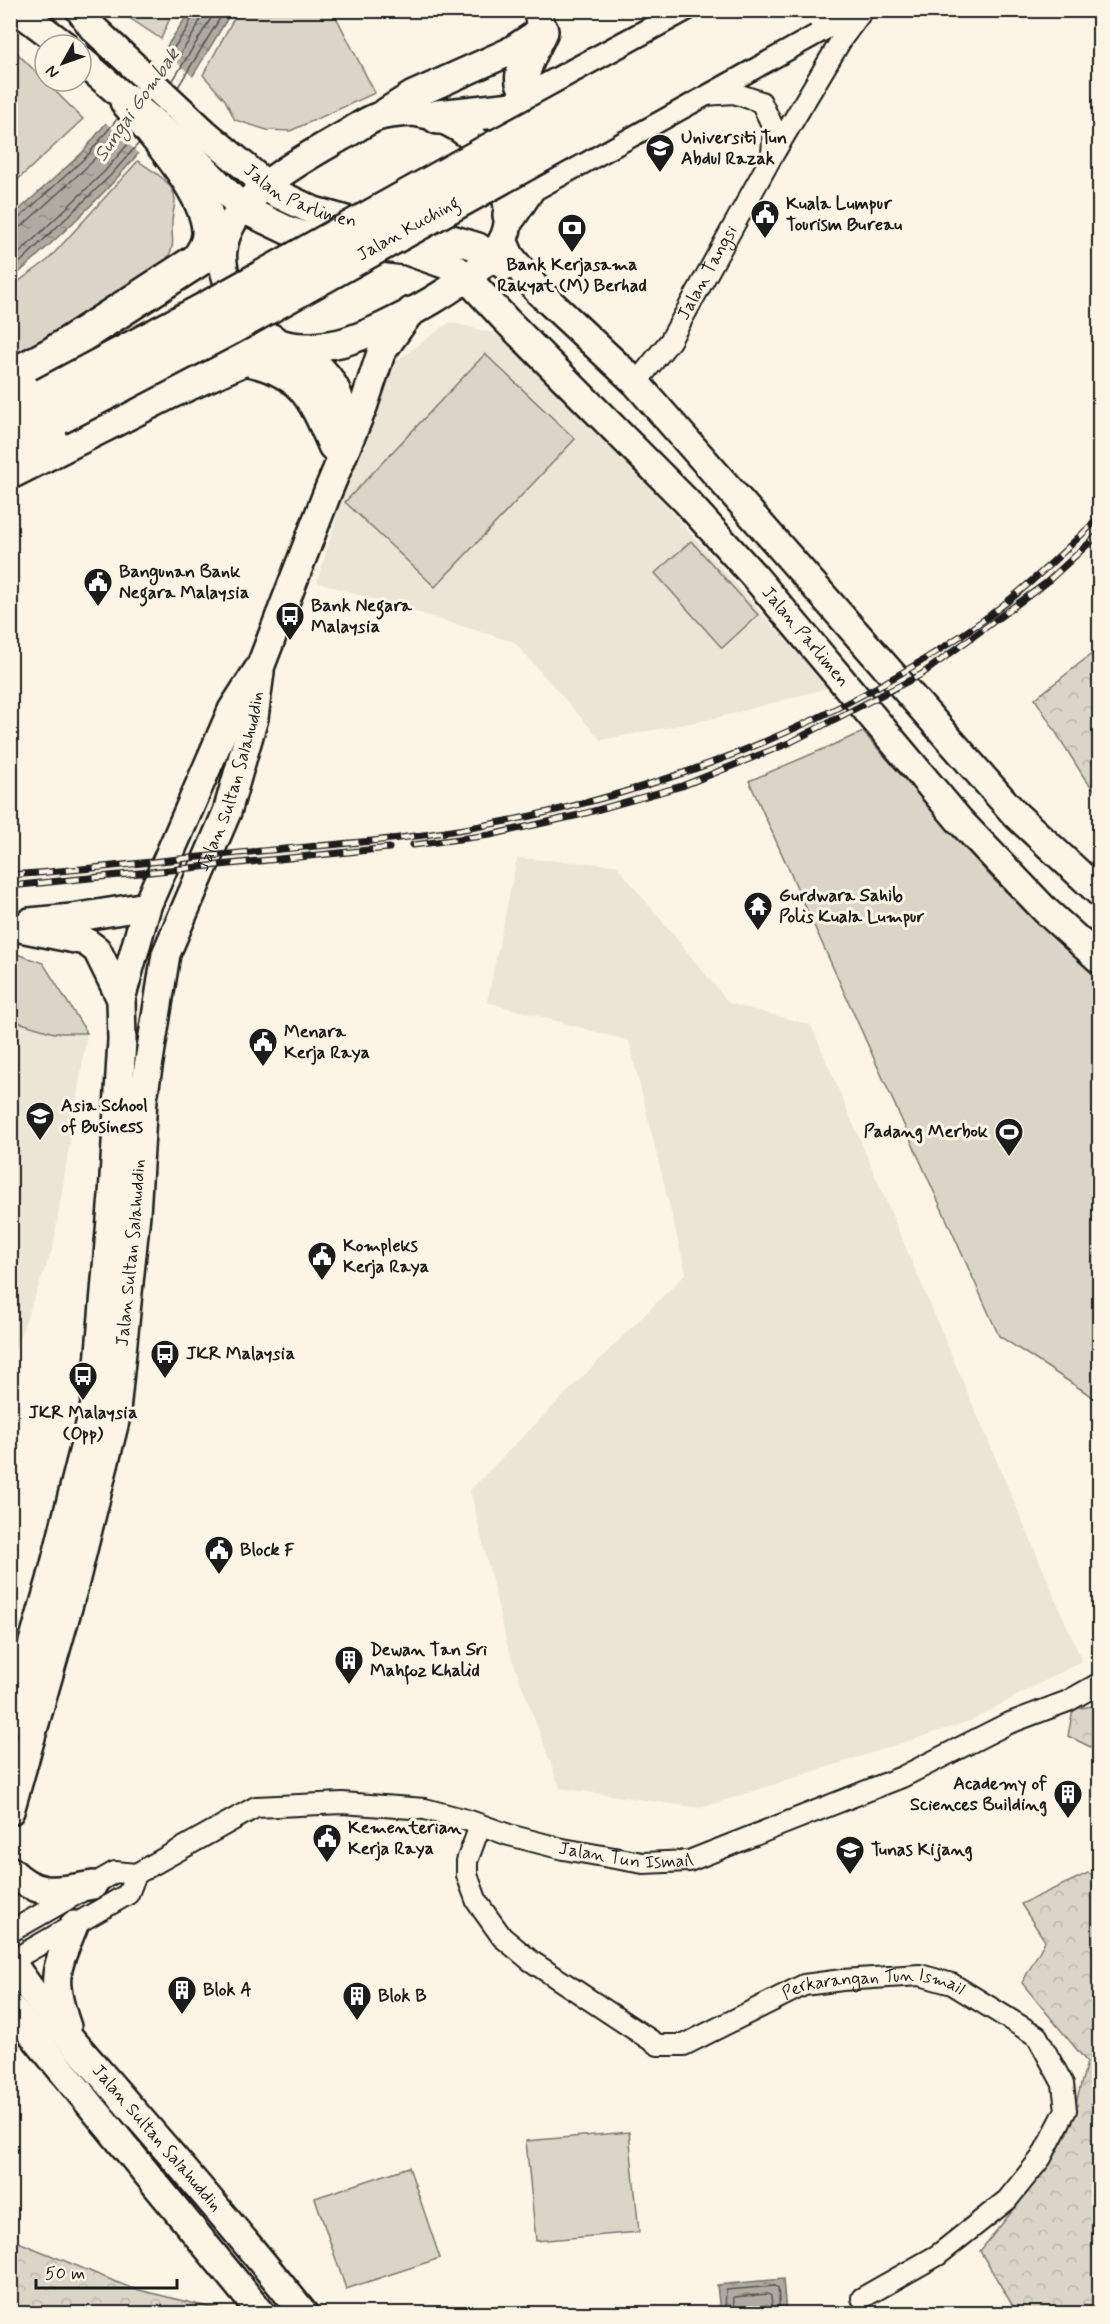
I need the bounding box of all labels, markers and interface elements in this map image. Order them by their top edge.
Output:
north arrow [33,33,93,93]
water label: Sungai Gombak [88,41,189,168]
text: N [41,61,64,83]
place label: Universiti Tun Abdul Razak [681,126,787,171]
school or university icon: Universiti Tun Abdul Razak [644,132,676,174]
street label: Jalan Parlimen [238,159,358,233]
street label: Jalan Kuching [353,191,465,267]
place label: Kuala Lumpur Tourism Bureau [786,192,902,237]
public building icon: Kuala Lumpur Tourism Bureau [749,198,781,240]
bank icon: Bank Kerjasama Rakyat (M) Berhad [556,212,588,254]
street label: Jalan Tangsi [672,221,743,324]
place label: Bank Kerjasama Rakyat (M) Berhad [497,253,647,298]
place label: Bangunan Bank Negara Malaysia [119,560,249,607]
public building icon: Bangunan Bank Negara Malaysia [82,566,114,608]
street label: Jalan Parlimen [756,581,854,692]
place label: Bank Negara Malaysia [311,594,413,639]
bus stop icon: Bank Negara Malaysia [274,600,306,642]
street label: Jalan Sultan Salahuddin [191,690,269,875]
place label: Gurdwara Sahib Polis Kuala Lumpur [779,884,925,929]
temple icon: Gurdwara Sahib Polis Kuala Lumpur [742,890,774,932]
place label: Menara Kerja Raya [284,1020,370,1065]
public building icon: Menara Kerja Raya [247,1026,279,1068]
place label: Asia School of Business [61,1094,148,1139]
school or university icon: Asia School of Business [24,1100,56,1142]
sports icon: Padang Merbok [993,1116,1025,1158]
place label: Padang Merbok [864,1120,989,1144]
street label: Jalan Sultan Salahuddin [111,1158,151,1348]
place label: Kompleks Kerja Raya [343,1234,429,1279]
public building icon: Kompleks Kerja Raya [306,1240,338,1282]
bus stop icon: JKR Malaysia [149,1338,181,1380]
place label: JKR Malaysia [186,1342,295,1366]
bus stop icon: JKR Malaysia (Opp) [67,1360,99,1402]
place label: JKR Malaysia (Opp) [29,1401,137,1446]
public building icon: Block F [203,1534,235,1576]
place label: Block F [240,1538,296,1562]
place label: Dewan Tan Sri Mahfoz Khalid [370,1638,487,1685]
building icon: Dewan Tan Sri Mahfoz Khalid [333,1644,365,1686]
place label: Academy of Sciences Building [910,1772,1047,1817]
building icon: Academy of Sciences Building [1052,1778,1084,1820]
place label: Kementerian Kerja Raya [348,1816,462,1861]
public building icon: Kementerian Kerja Raya [311,1822,343,1864]
school or university icon: Tunas Kijang [834,1834,866,1876]
street label: Jalan Tun Ismail [557,1836,697,1875]
place label: Tunas Kijang [871,1838,973,1862]
street label: Perkarangan Tun Ismail [778,1963,969,2006]
building icon: Blok A [166,1974,198,2016]
place label: Blok A [203,1978,252,2002]
building icon: Blok B [341,1980,373,2022]
place label: Blok B [378,1984,427,2008]
street label: Jalan Sultan Salahuddin [86,2059,227,2217]
scale bar [36,2252,177,2290]
text: 50 m [45,2262,85,2286]

